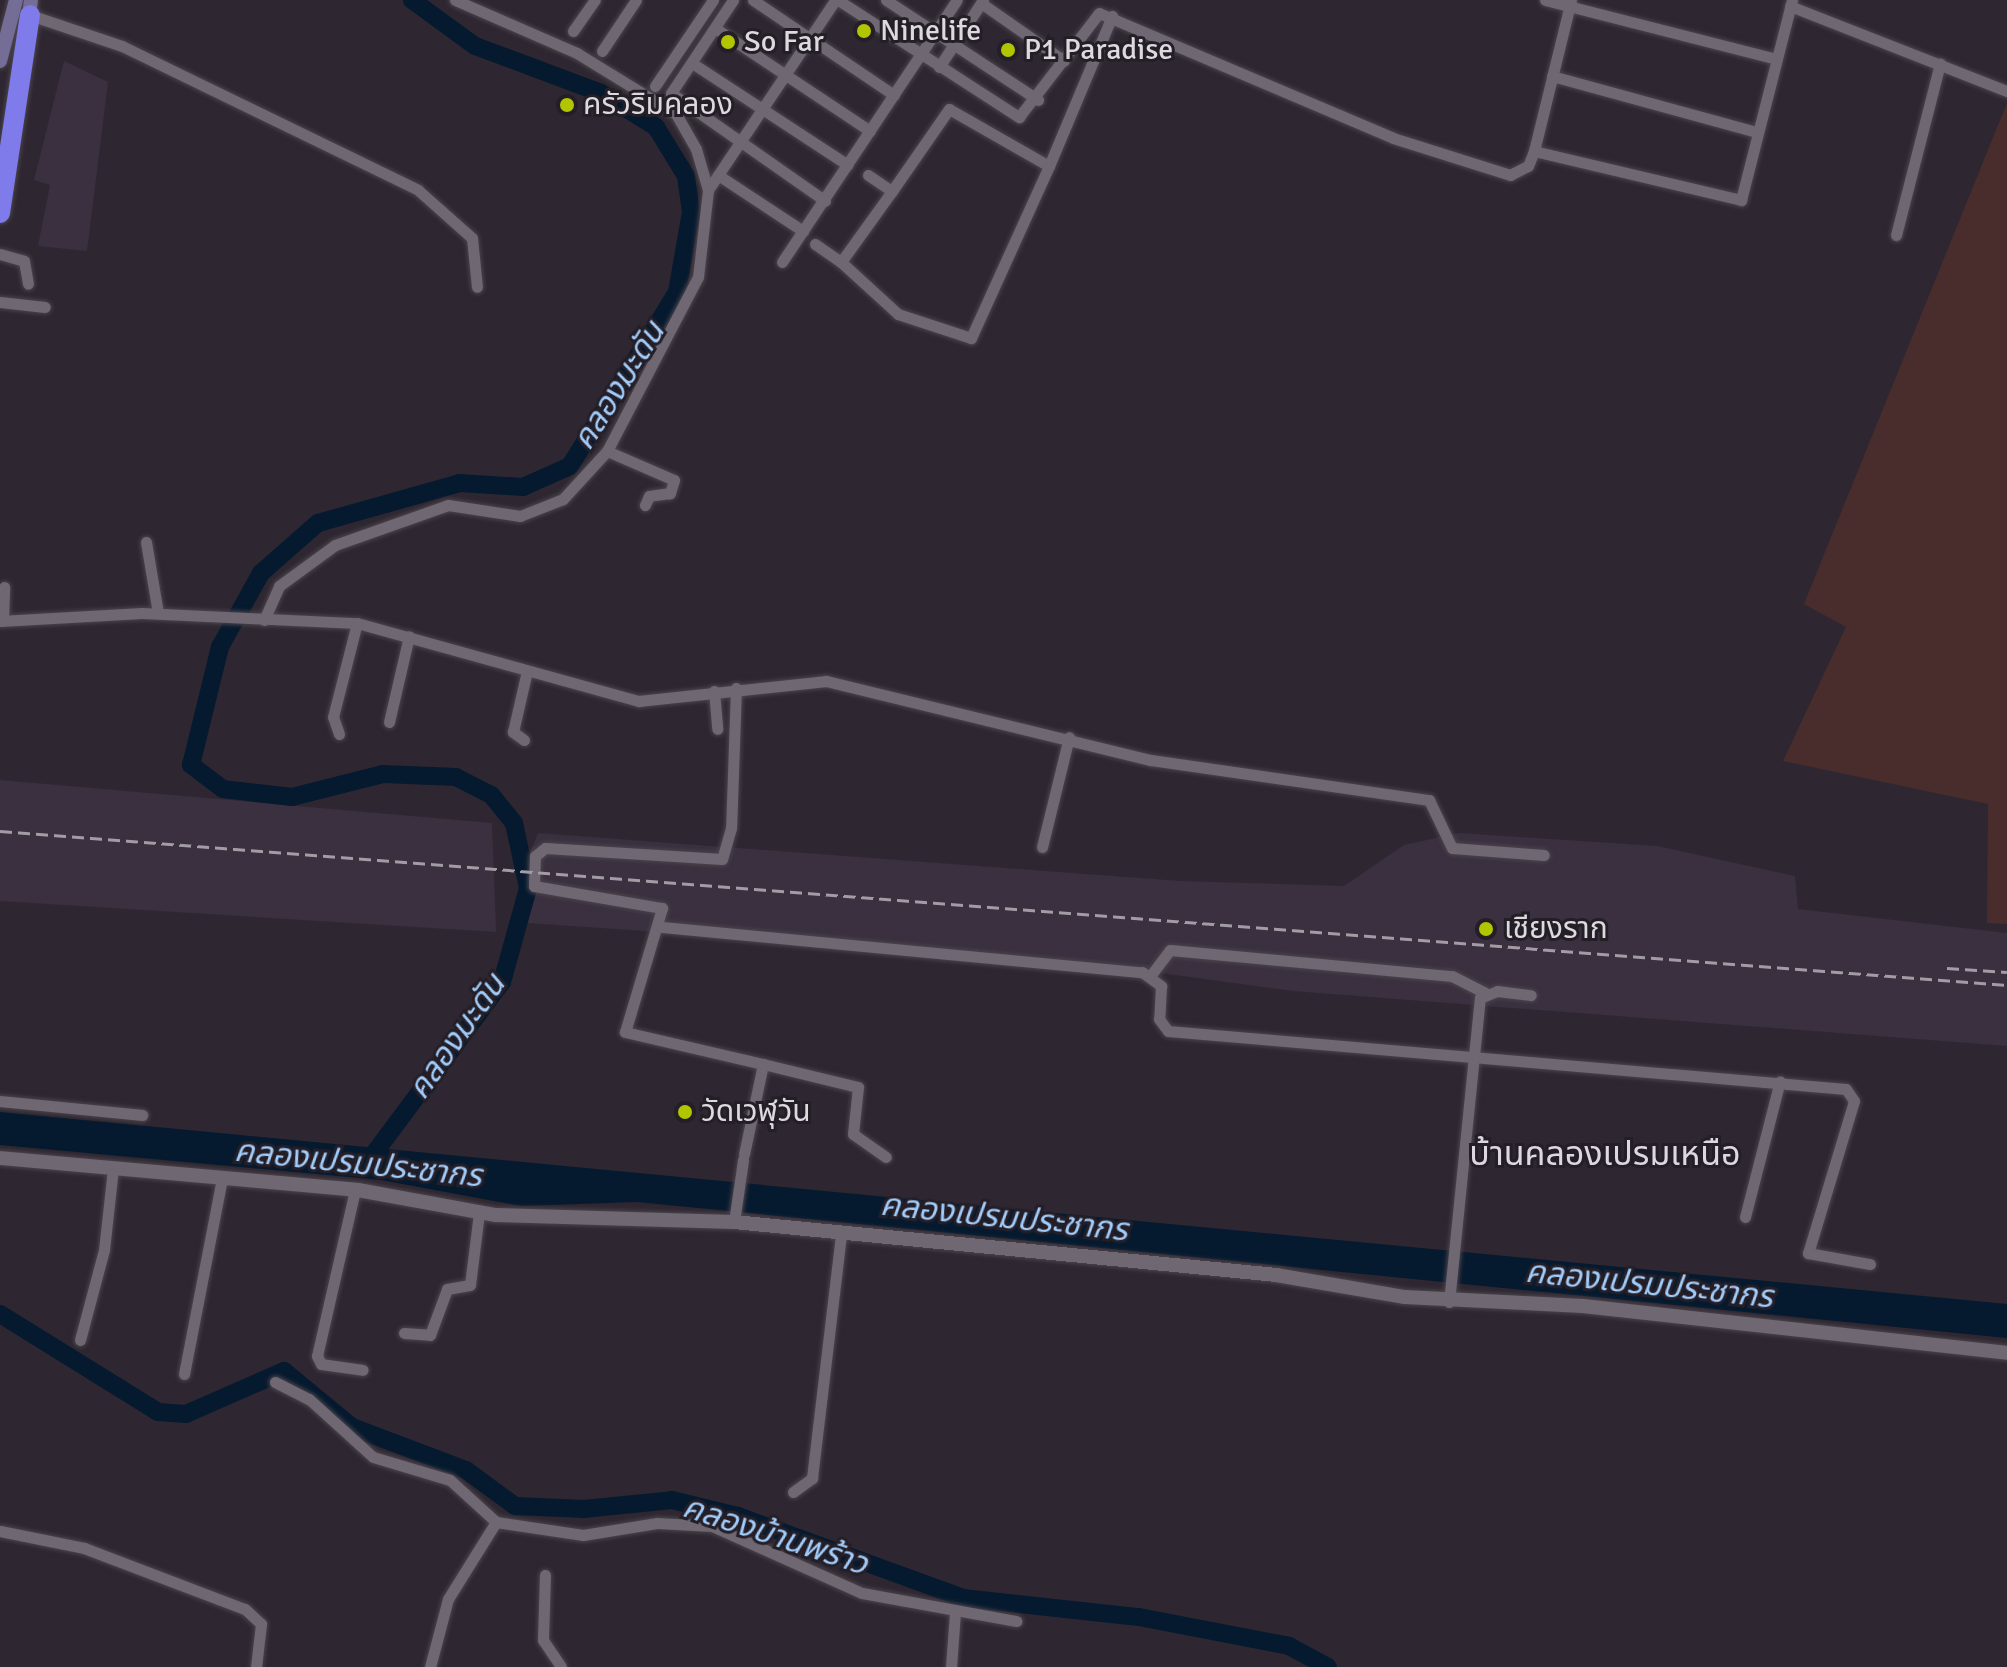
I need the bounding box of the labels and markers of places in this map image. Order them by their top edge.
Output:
place label: Ninelife [880,13,981,49]
marker: Ninelife [855,22,873,40]
place label: So Far [744,24,824,60]
place label: P1 Paradise [1024,32,1173,68]
marker: So Far [719,33,737,51]
marker: P1 Paradise [999,41,1017,59]
place label: ครัวริมคลอง [583,87,733,123]
marker: ครัวริมคลอง [558,96,576,114]
place label: เชียงราก [1504,911,1608,947]
marker: เชียงราก [1475,918,1497,940]
place label: วัดเวฬุวัน [701,1094,811,1130]
marker: วัดเวฬุวัน [676,1103,694,1121]

